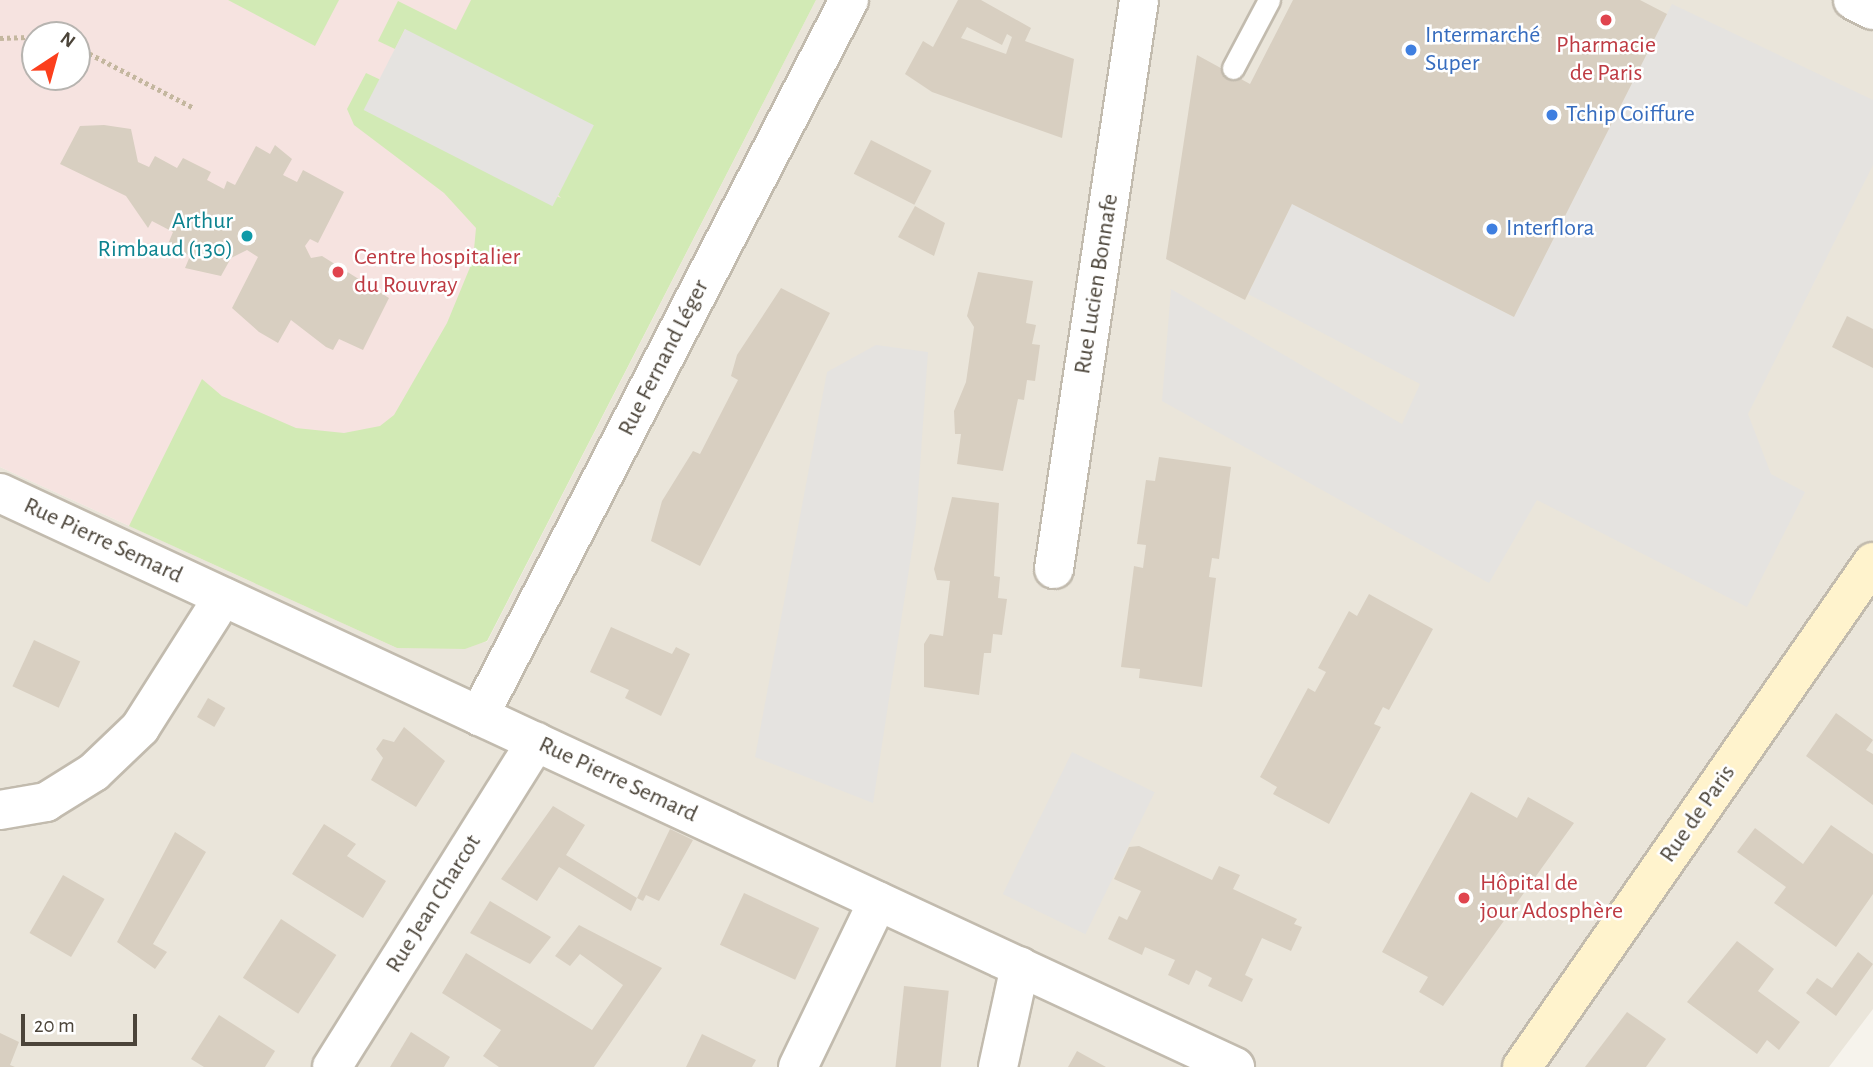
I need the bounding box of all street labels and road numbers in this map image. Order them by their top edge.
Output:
street label: Rue Lucien Bonnafe [1069,192,1125,376]
street label: Rue Fernand Léger [612,275,716,441]
street label: Rue Pierre Semard [19,492,187,590]
street label: Rue Pierre Semard [534,731,702,829]
street label: Rue de Paris [1654,760,1742,868]
street label: Rue Jean Charcot [380,830,488,978]

